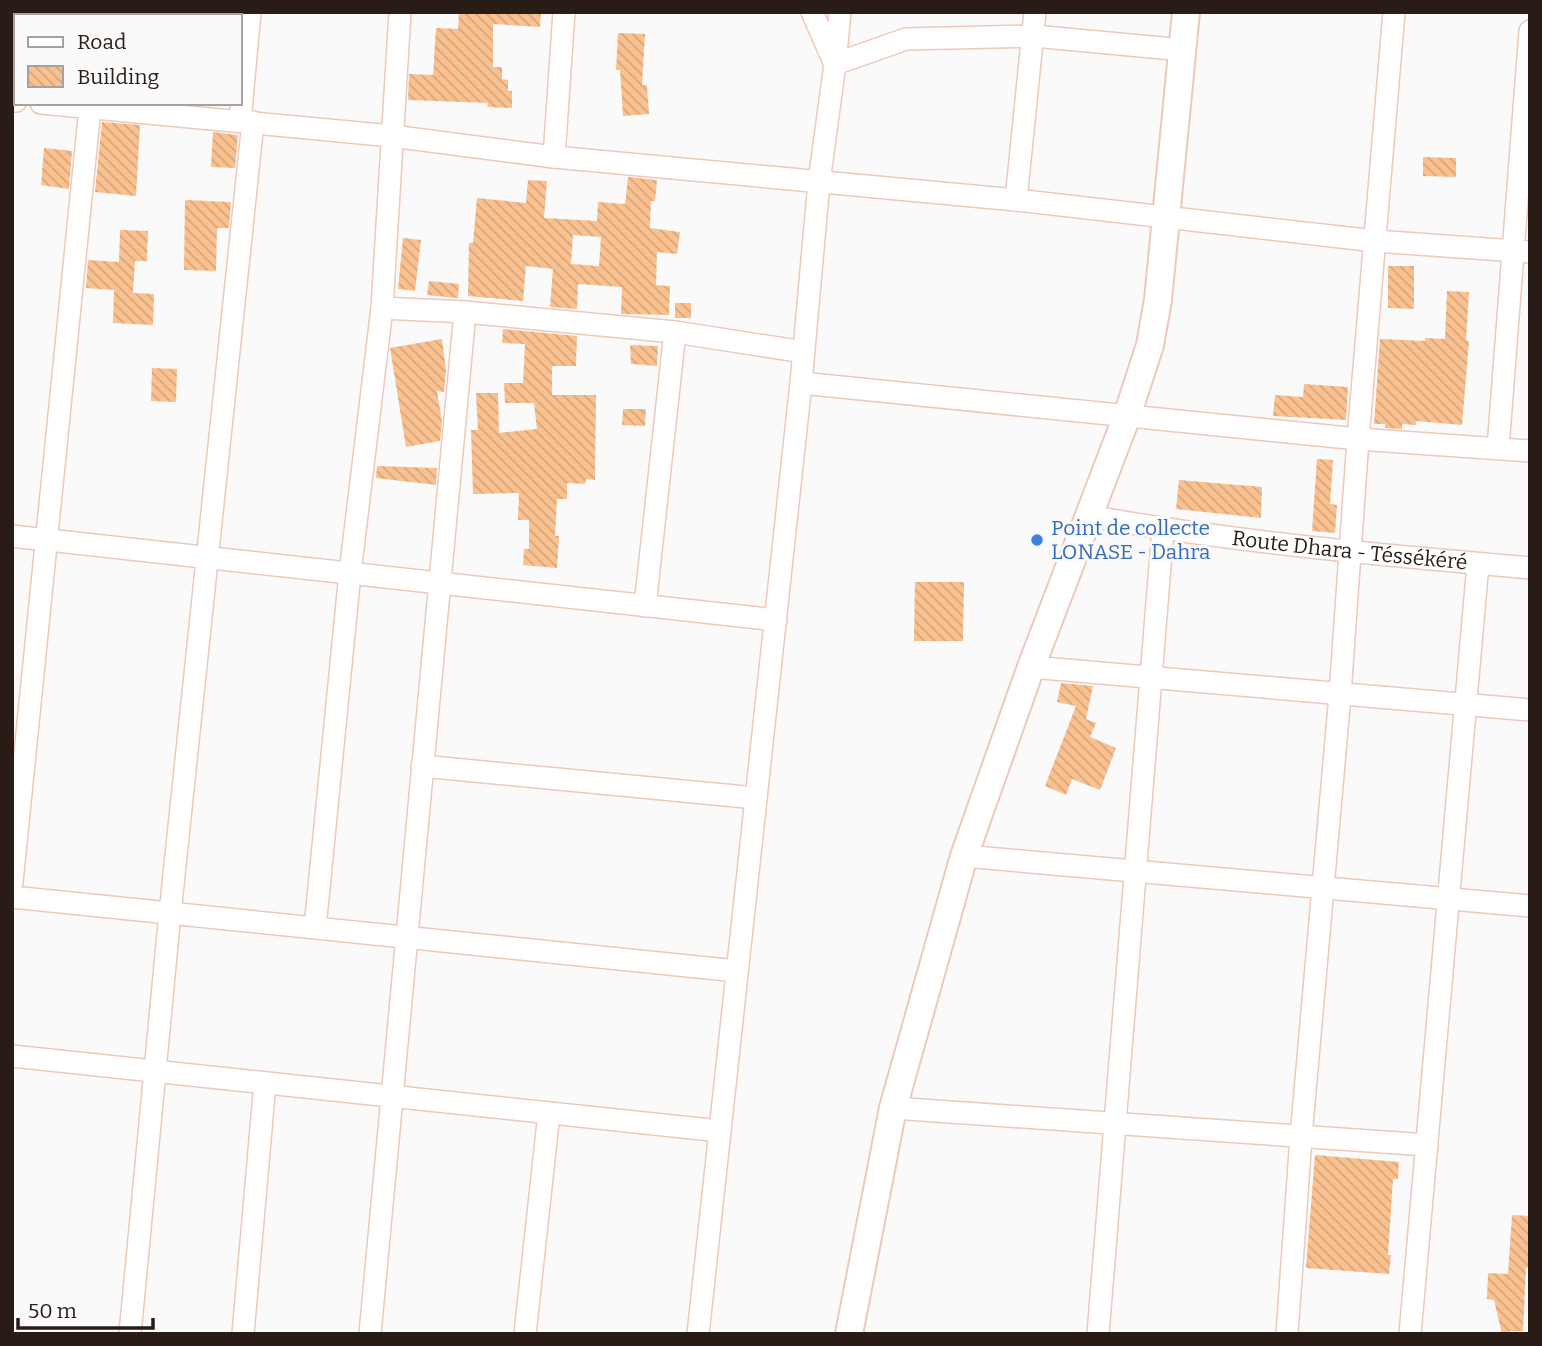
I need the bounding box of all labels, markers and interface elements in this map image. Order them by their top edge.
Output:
legend [14,14,242,105]
text: Road [77,29,126,55]
text: Building [77,64,160,90]
place label: Point de collecte LONASE - Dahra [1051,515,1211,565]
street label: Route Dhara - Téssékéré [1230,525,1468,575]
marker: Point de collecte LONASE - Dahra [1029,532,1045,548]
scale bar [18,1286,152,1330]
text: 50 m [28,1298,77,1324]

